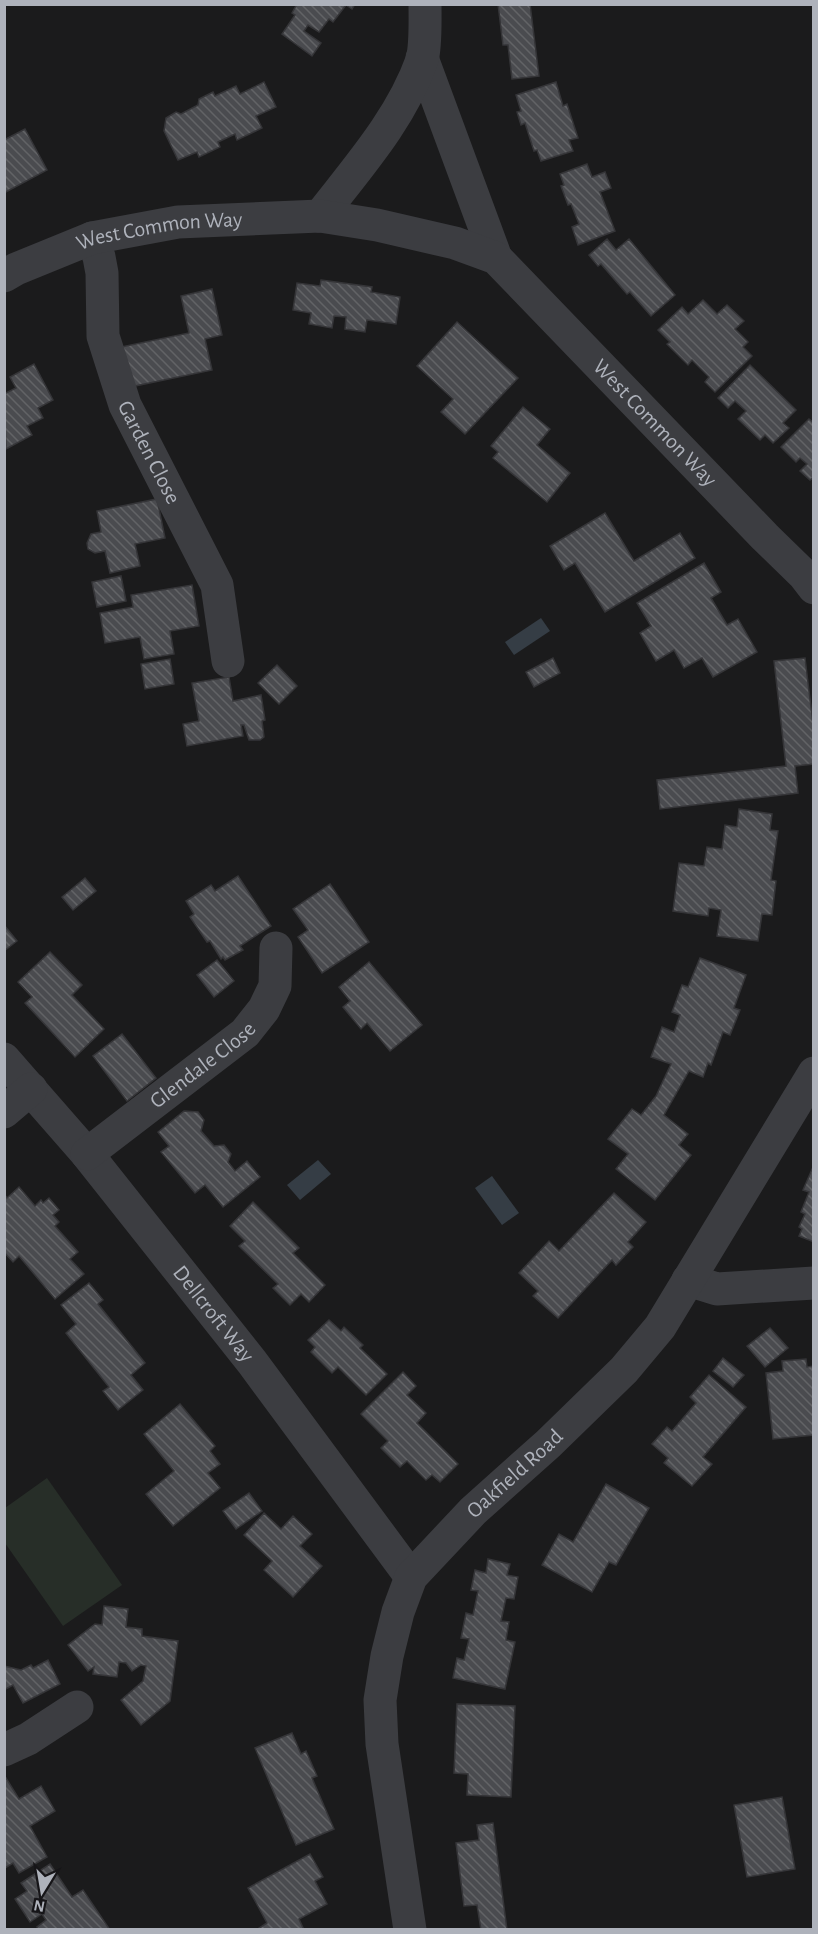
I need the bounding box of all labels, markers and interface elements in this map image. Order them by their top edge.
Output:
street label: West Common Way [73,208,243,254]
street label: West Common Way [589,355,721,491]
street label: Garden Close [114,397,185,507]
street label: Glendale Close [146,1018,260,1112]
street label: Dellcroft Way [169,1261,259,1367]
street label: Oakfield Road [462,1425,567,1522]
north arrow [12,1862,72,1922]
text: N [32,1897,46,1915]

